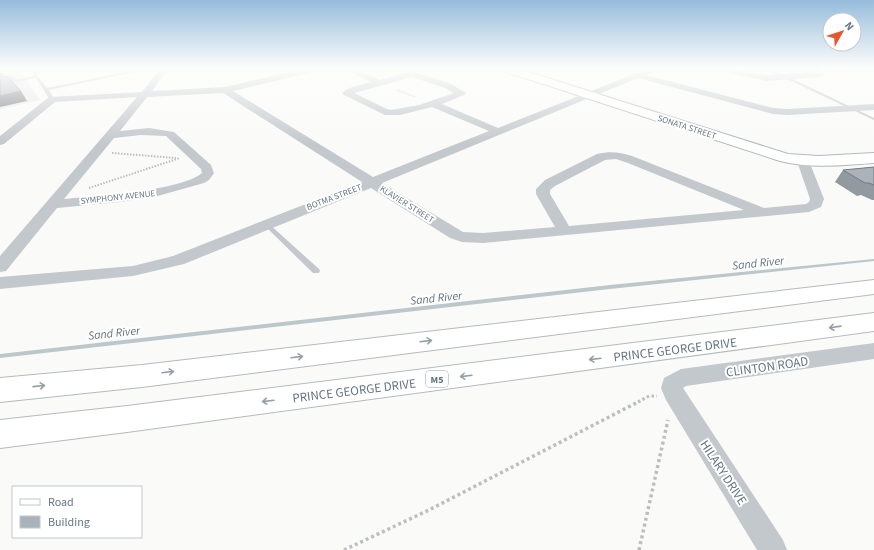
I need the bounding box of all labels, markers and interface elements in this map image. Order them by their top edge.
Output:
north arrow [822,12,862,52]
text: N [841,18,858,34]
street label: SONATA STREET [656,112,718,143]
street label: BOTMA STREET [305,181,364,214]
street label: KLAVIER STREET [377,183,437,226]
street label: SYMPHONY AVENUE [80,187,156,208]
water label: Sand River [731,252,786,275]
water label: Sand River [409,287,464,310]
water label: Sand River [87,322,142,345]
one-way arrow [829,323,842,331]
street label: PRINCE GEORGE DRIVE [612,333,738,366]
one-way arrow [419,337,432,345]
street label: CLINTON ROAD [725,352,809,382]
one-way arrow [290,353,303,360]
one-way arrow [589,355,602,363]
one-way arrow [161,368,174,376]
road number: M5 [426,371,448,387]
one-way arrow [460,372,473,379]
street label: PRINCE GEORGE DRIVE [291,374,417,407]
one-way arrow [32,382,45,390]
one-way arrow [262,397,275,405]
street label: HILARY DRIVE [696,437,751,509]
legend [12,486,142,538]
text: Road [48,494,74,511]
text: Building [48,514,90,531]

